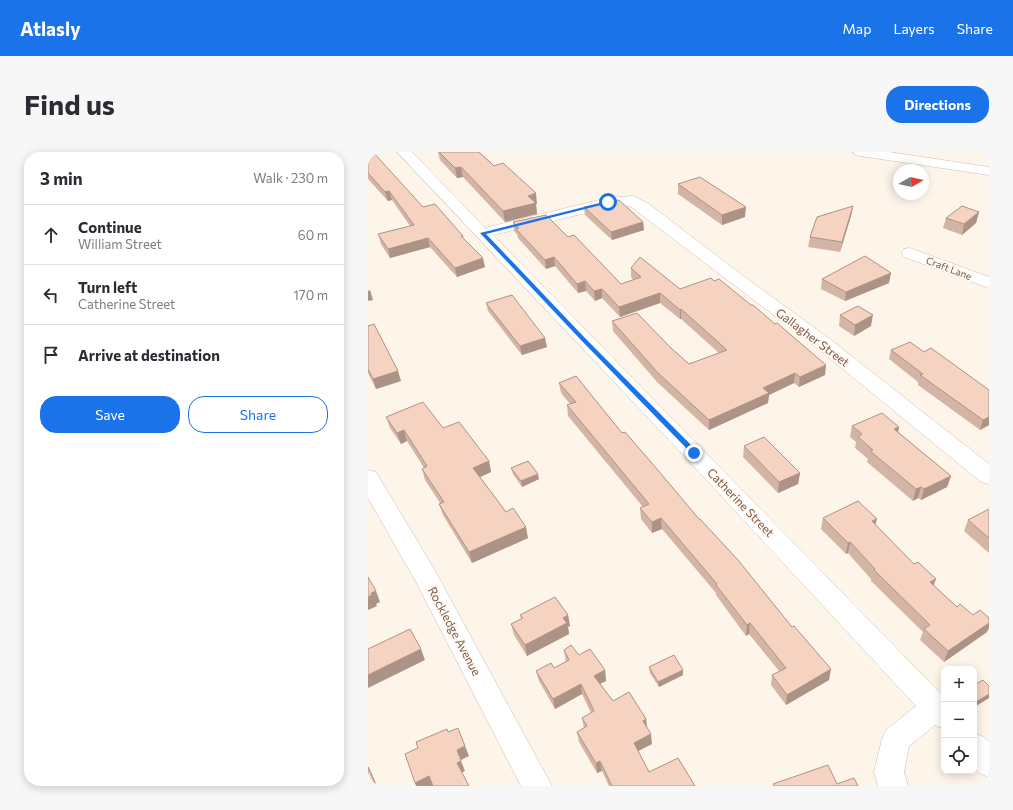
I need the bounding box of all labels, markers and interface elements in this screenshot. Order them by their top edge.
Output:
text: Atlasly [20,17,81,40]
text: Map [843,20,871,37]
text: Layers [893,20,935,37]
text: Share [957,20,993,37]
button: Directions [886,86,989,123]
text: Find us [24,87,115,121]
north arrow [893,164,929,200]
text: 3 min [40,168,83,189]
text: Walk · 230 m [253,170,328,186]
route start [599,193,617,211]
text: Continue [78,218,142,236]
icon: ahead [40,224,62,246]
text: 60 m [298,227,328,243]
text: William Street [78,236,162,252]
street label: Craft Lane [924,254,974,282]
text: Turn left [78,278,137,296]
icon: left [40,284,62,306]
text: 170 m [293,287,328,303]
text: Catherine Street [78,296,175,312]
street label: Gallagher Street [774,305,852,369]
icon: arrive [40,344,62,366]
text: Arrive at destination [78,346,220,364]
button: Save [40,396,180,433]
button: Share [188,396,328,433]
route end [685,444,703,462]
street label: Catherine Street [705,465,777,539]
street label: Rockledge Avenue [426,584,484,678]
map controls [941,666,977,774]
button: + [941,666,977,702]
button: − [941,702,977,738]
button: locate [941,738,977,774]

